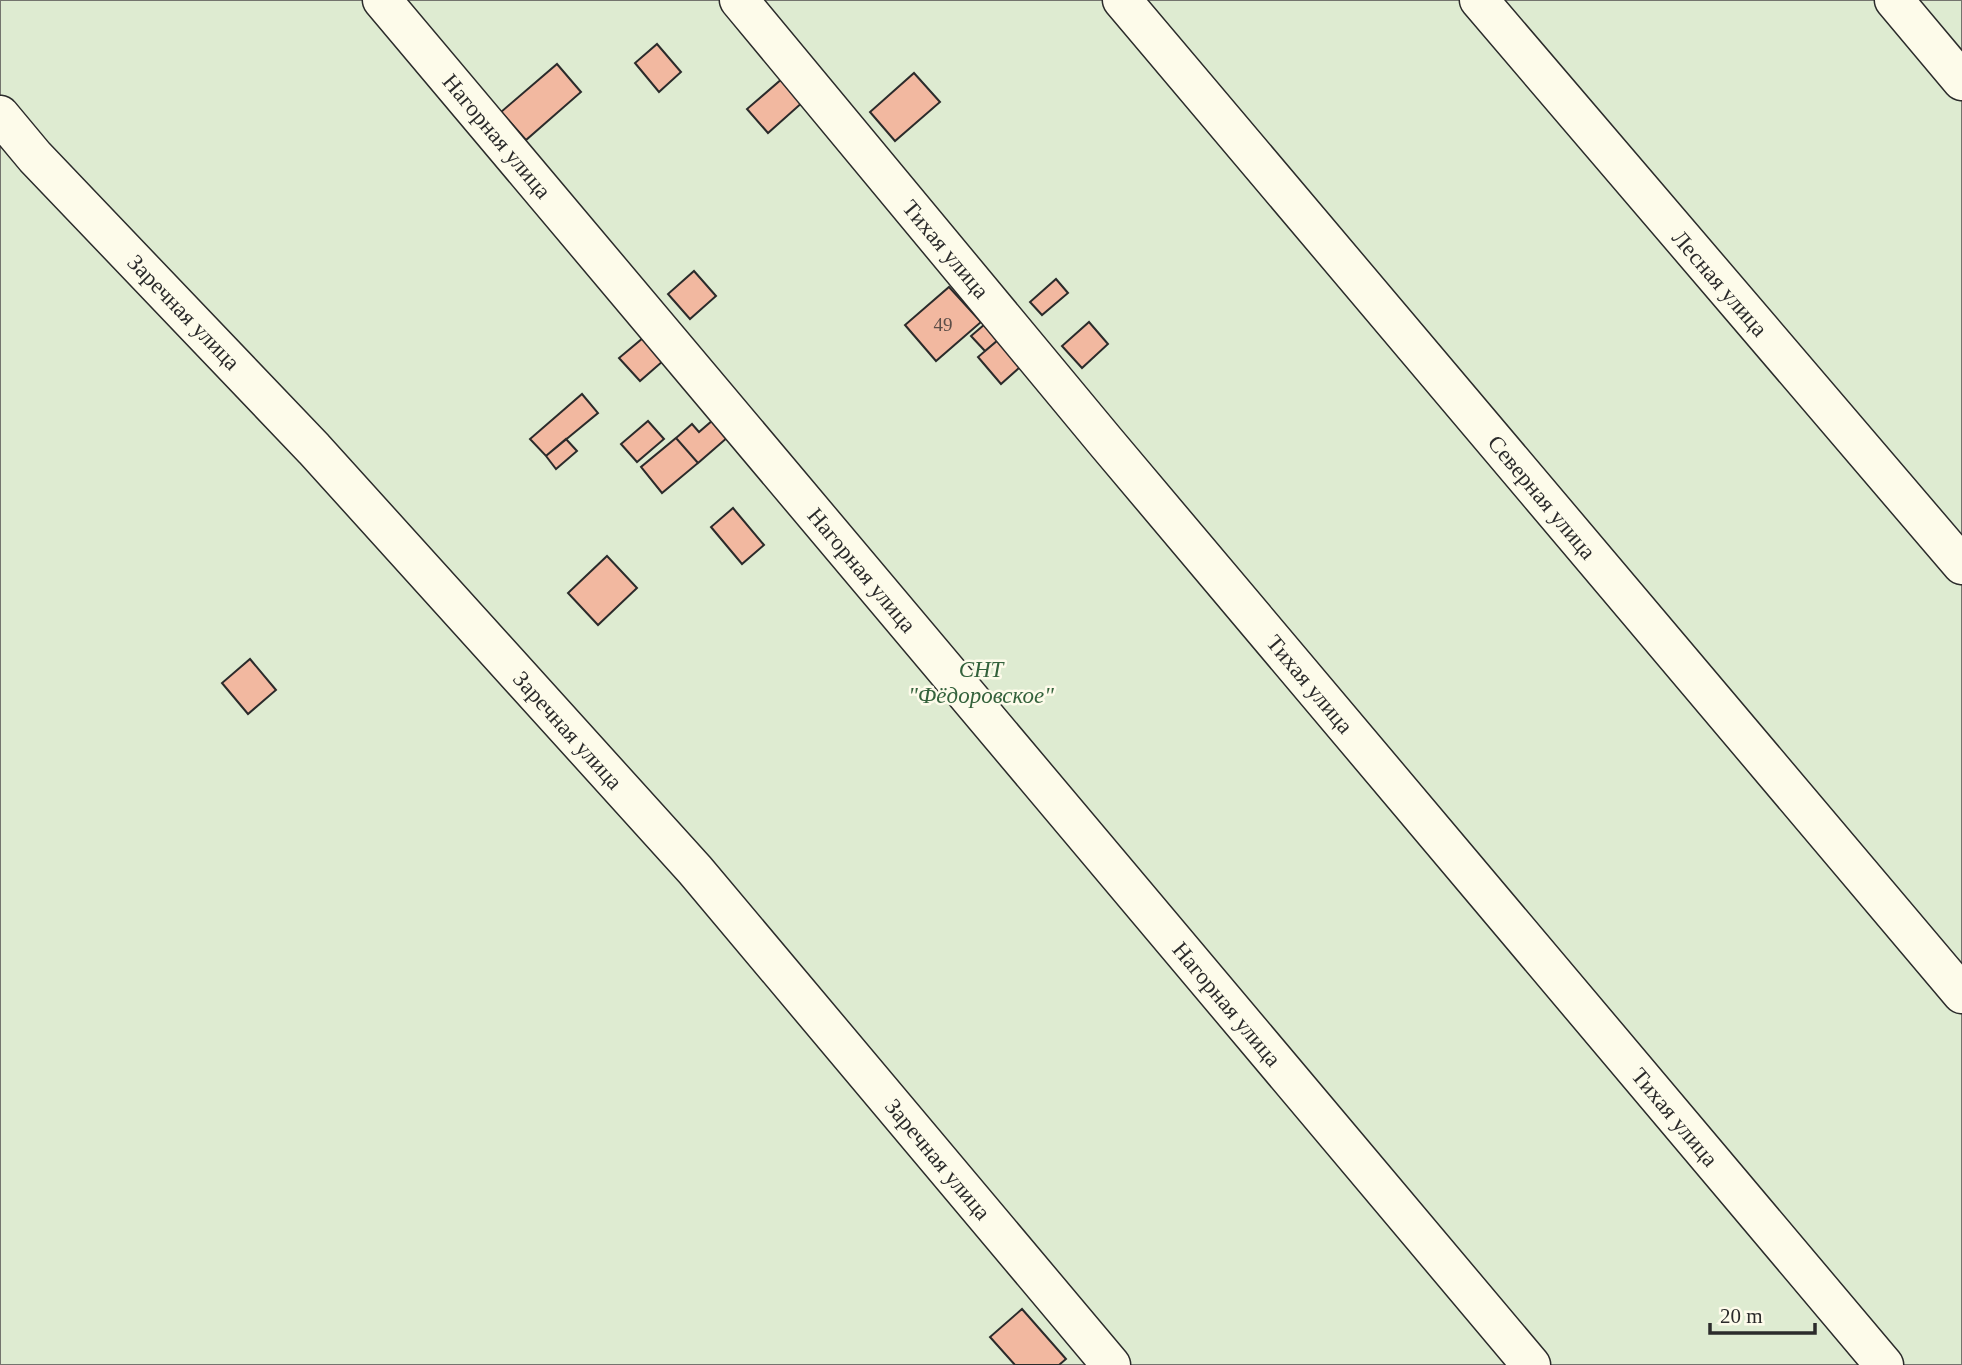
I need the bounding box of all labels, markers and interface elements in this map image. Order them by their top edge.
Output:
street label: Нагорная улица [437,69,556,203]
street label: Тихая улица [897,195,994,303]
street label: Лесная улица [1667,225,1772,341]
street label: Заречная улица [123,250,245,375]
house number: 49 [934,314,953,335]
street label: Северная улица [1483,430,1601,564]
street label: Нагорная улица [802,503,921,637]
street label: Тихая улица [1261,630,1358,738]
park label: СНТ "Фёдоровское" [908,657,1054,708]
street label: Заречная улица [508,666,627,794]
street label: Нагорная улица [1167,937,1286,1071]
street label: Тихая улица [1626,1063,1723,1171]
street label: Заречная улица [880,1094,995,1225]
scale bar [1710,1292,1815,1336]
text: 20 m [1720,1304,1763,1328]

